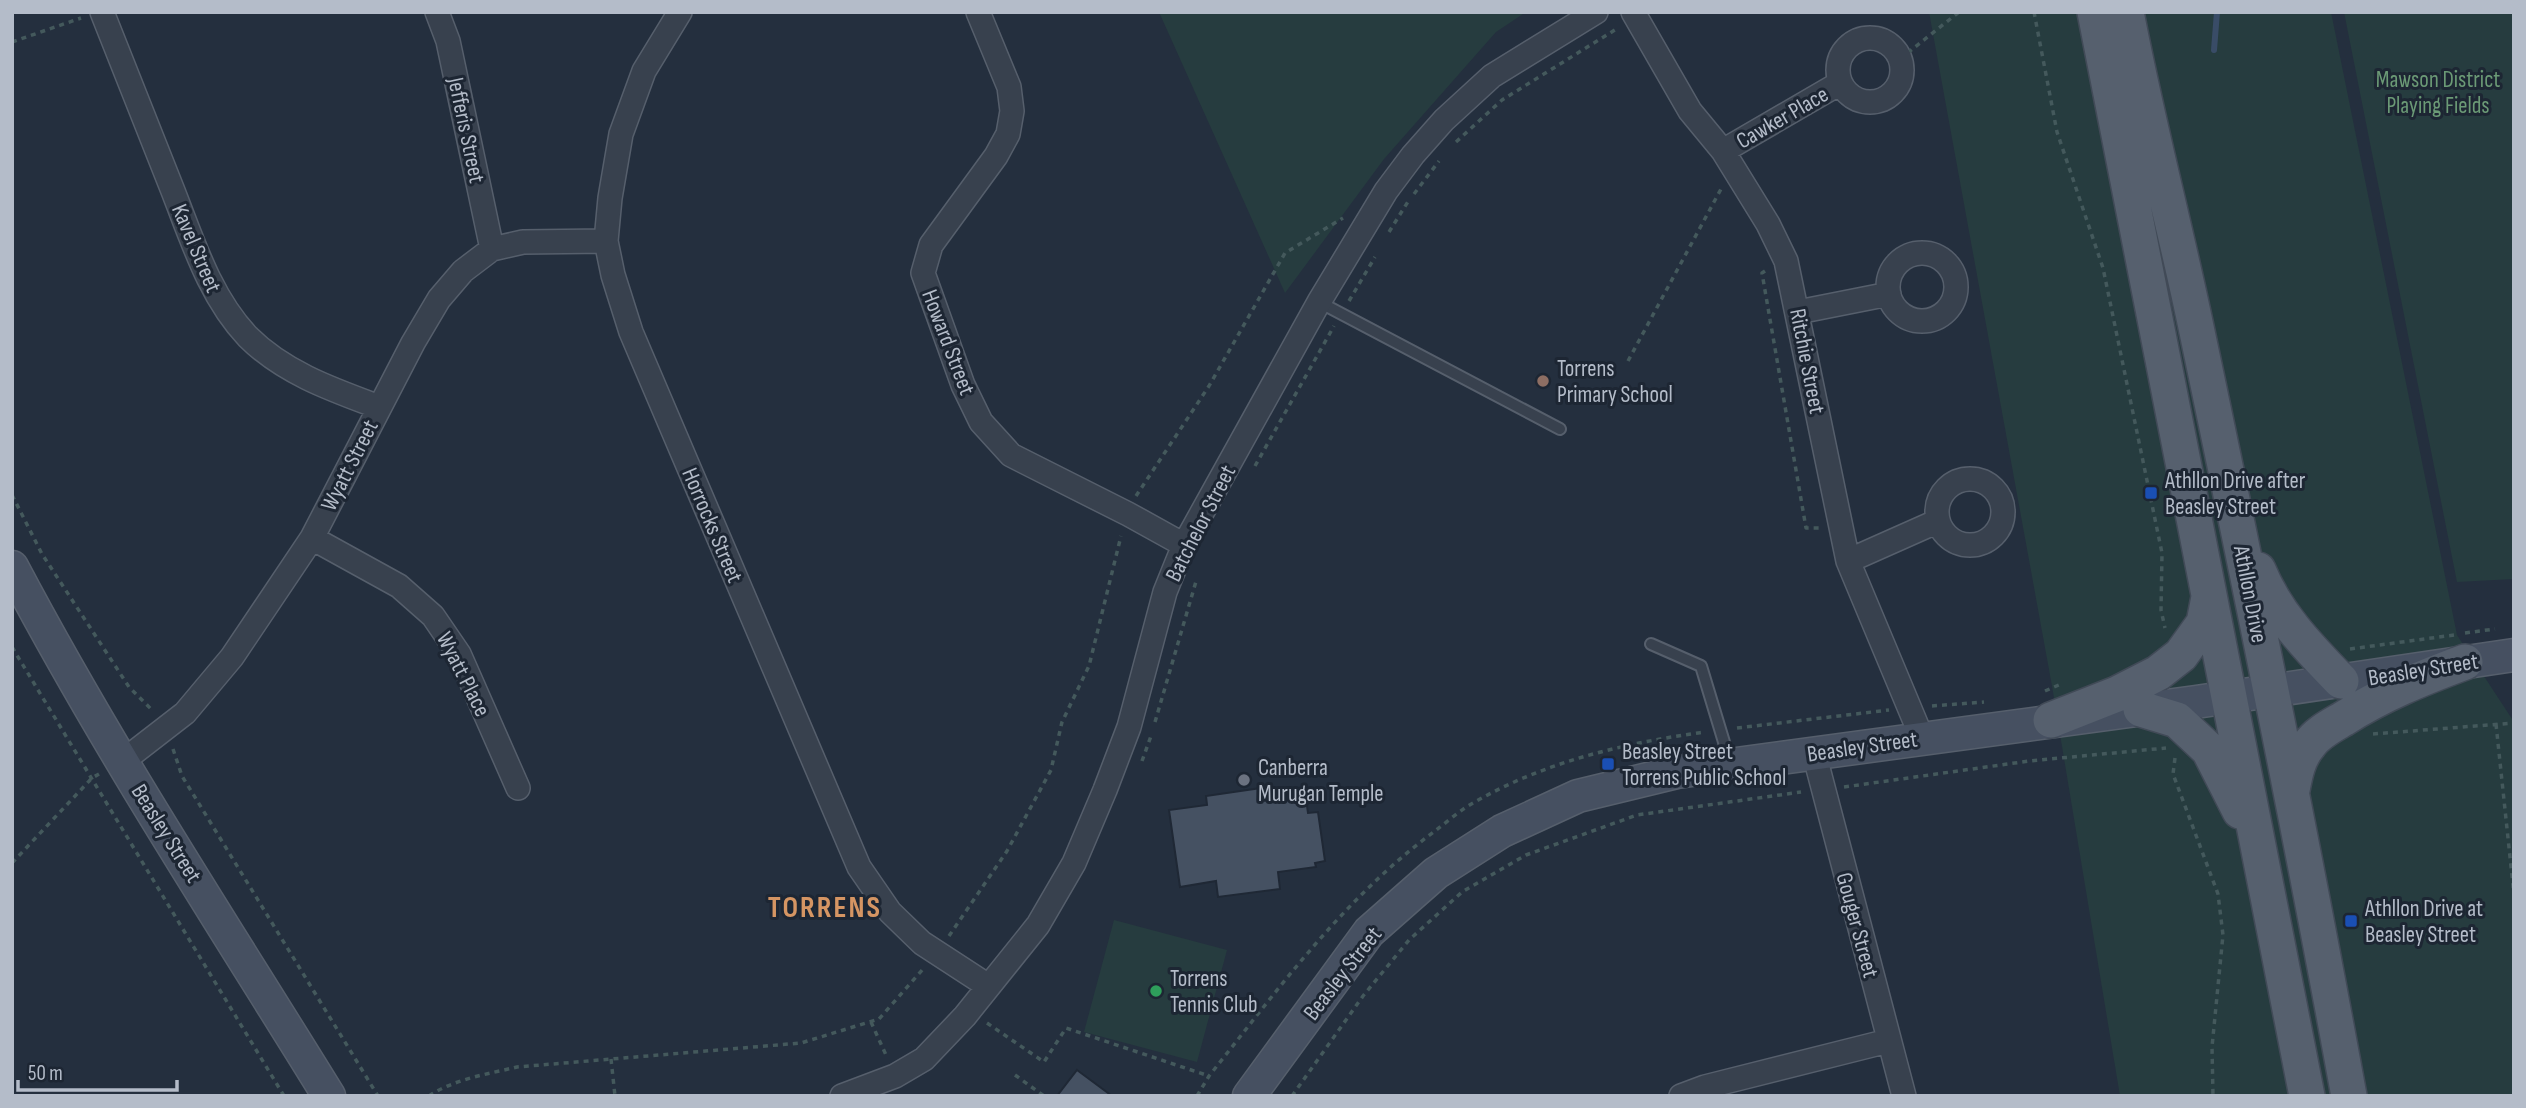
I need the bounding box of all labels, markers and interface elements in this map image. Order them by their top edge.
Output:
park label: Mawson District Playing Fields [2376,66,2500,120]
street label: Jefferis Street [441,74,491,186]
street label: Cawker Place [1732,80,1833,155]
street label: Kavel Street [165,200,227,297]
street label: Howard Street [915,286,981,399]
street label: Ritchie Street [1783,306,1831,416]
place label: Torrens Primary School [1557,355,1673,409]
marker: Torrens Primary School [1535,373,1551,389]
street label: Wyatt Street [315,415,385,516]
street label: Batchelor Street [1160,461,1242,586]
street label: Horrocks Street [675,464,749,587]
place label: Athllon Drive after Beasley Street [2164,467,2306,521]
marker: Athllon Drive after Beasley Street [2143,485,2159,501]
street label: Athllon Drive [2227,542,2273,645]
street label: Wyatt Place [430,628,496,721]
street label: Beasley Street [2366,647,2480,692]
street label: Beasley Street [1805,725,1919,769]
place label: Beasley Street Torrens Public School [1622,738,1786,792]
place label: Canberra Murugan Temple [1258,754,1384,808]
marker: Beasley Street Torrens Public School [1600,756,1616,772]
marker: Canberra Murugan Temple [1236,772,1252,788]
street label: Beasley Street [125,779,207,888]
street label: Gouger Street [1830,870,1885,981]
district label: TORRENS [768,890,882,926]
place label: Athllon Drive at Beasley Street [2364,895,2483,949]
marker: Athllon Drive at Beasley Street [2343,913,2359,929]
street label: Beasley Street [1298,921,1388,1026]
place label: Torrens Tennis Club [1170,965,1258,1019]
marker: Torrens Tennis Club [1148,983,1164,999]
scale bar [18,1048,177,1092]
text: 50 m [28,1061,63,1086]

